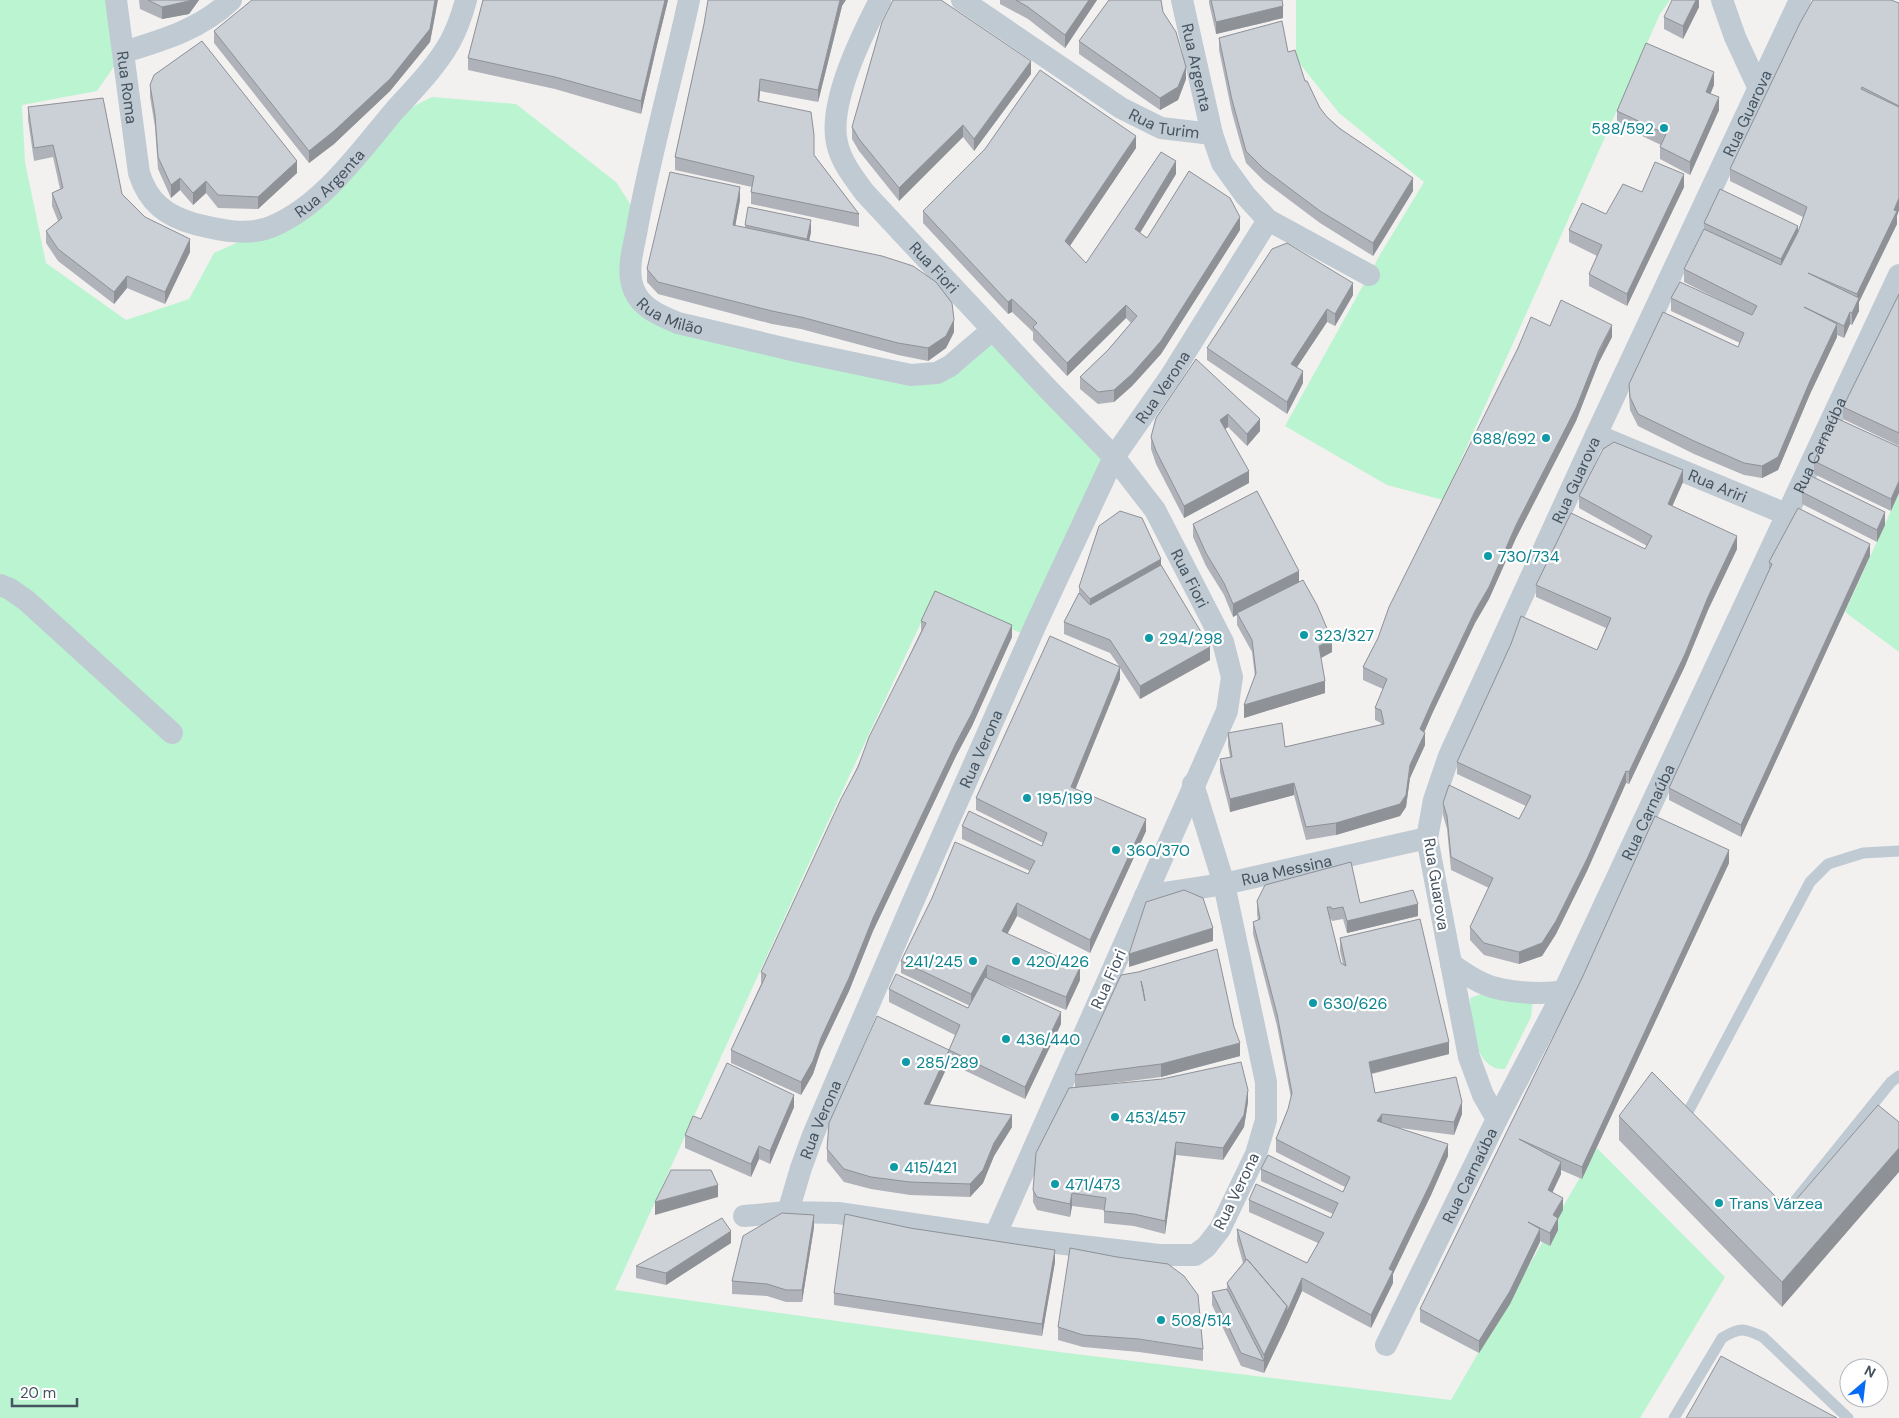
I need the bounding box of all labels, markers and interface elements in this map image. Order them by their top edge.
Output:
street label: Rua Argenta [1177,21,1217,114]
street label: Rua Roma [112,50,142,125]
street label: Rua Guarova [1718,67,1777,160]
street label: Rua Turim [1125,104,1201,143]
place label: 588/592 [1591,118,1654,139]
marker: 588/592 [1658,122,1670,134]
street label: Rua Argenta [290,145,369,223]
street label: Rua Fiori [905,237,963,298]
street label: Rua Milão [632,293,706,340]
street label: Rua Verona [1131,347,1195,428]
street label: Rua Carnaúba [1788,394,1851,497]
place label: 688/692 [1473,428,1536,449]
marker: 688/692 [1540,432,1552,444]
street label: Rua Guarova [1547,433,1605,527]
street label: Rua Ariri [1685,465,1750,508]
street label: Rua Fiori [1166,545,1214,611]
place label: 730/734 [1498,546,1560,567]
marker: 730/734 [1482,550,1494,562]
place label: 323/327 [1314,625,1374,646]
place label: 294/298 [1159,628,1223,649]
marker: 323/327 [1298,629,1310,641]
marker: 294/298 [1143,632,1155,644]
street label: Rua Verona [955,707,1008,791]
street label: Rua Carnaúba [1617,761,1680,863]
place label: 195/199 [1037,788,1093,809]
marker: 195/199 [1021,792,1033,804]
street label: Rua Guarova [1419,836,1454,932]
place label: 360/370 [1126,840,1190,861]
marker: 360/370 [1110,844,1122,856]
street label: Rua Messina [1239,850,1334,891]
street label: Rua Fiori [1086,946,1131,1012]
place label: 241/245 [905,951,963,972]
place label: 420/426 [1026,951,1089,972]
marker: 241/245 [967,955,979,967]
marker: 420/426 [1010,955,1022,967]
place label: 630/626 [1323,993,1388,1014]
marker: 630/626 [1307,997,1319,1009]
place label: 436/440 [1016,1029,1080,1050]
marker: 436/440 [1000,1033,1012,1045]
place label: 285/289 [916,1052,978,1073]
marker: 285/289 [900,1056,912,1068]
street label: Rua Verona [795,1077,846,1162]
place label: 453/457 [1125,1107,1186,1128]
marker: 453/457 [1109,1111,1121,1123]
street label: Rua Carnaúba [1438,1124,1502,1227]
street label: Rua Verona [1209,1149,1264,1233]
place label: 415/421 [904,1157,957,1178]
marker: 415/421 [888,1161,900,1173]
place label: 471/473 [1065,1174,1121,1195]
marker: 471/473 [1049,1178,1061,1190]
place label: Trans Várzea [1729,1193,1823,1214]
marker: Trans Várzea [1713,1197,1725,1209]
place label: 508/514 [1171,1310,1231,1331]
marker: 508/514 [1155,1314,1167,1326]
north arrow [1839,1358,1889,1408]
text: N [1861,1361,1879,1382]
scale bar [12,1376,78,1408]
text: 20 m [20,1383,56,1403]

